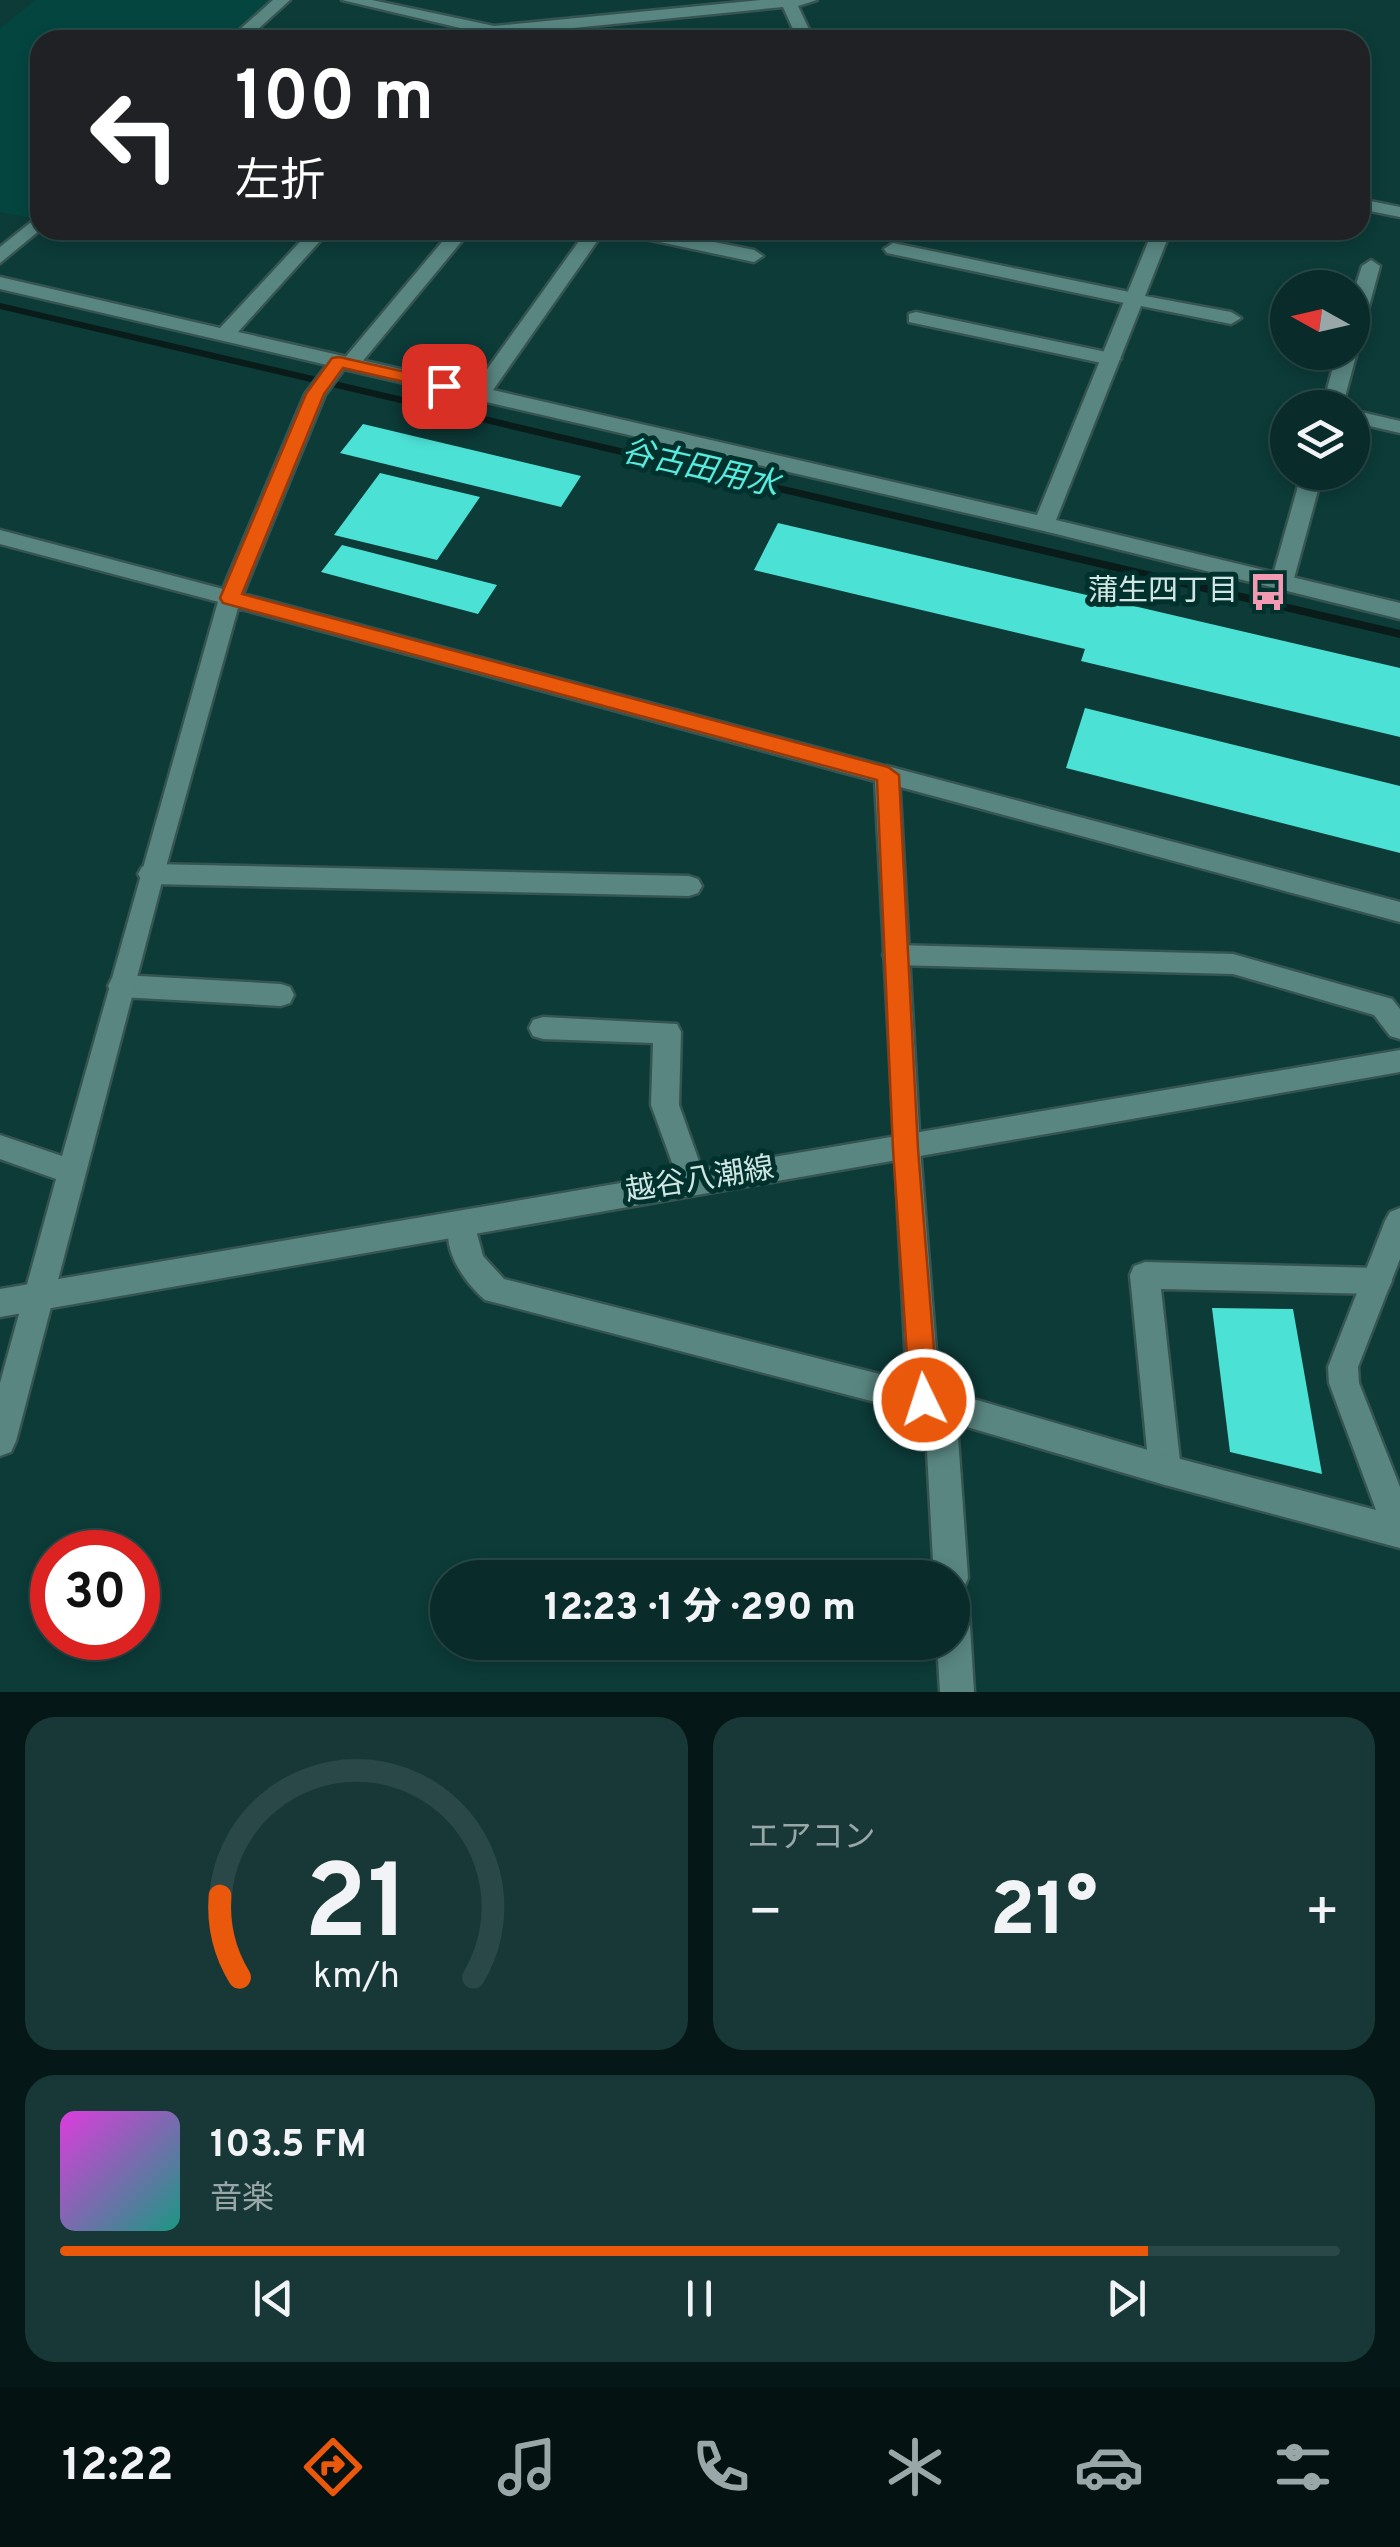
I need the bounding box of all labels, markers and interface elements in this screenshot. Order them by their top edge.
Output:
text: 100 m [235,56,434,145]
icon: left [70,70,200,200]
text: 左折 [235,155,325,212]
north arrow [1270,270,1370,370]
map controls [1270,270,1370,490]
pin [402,344,487,429]
icon: arrive [417,359,472,414]
button: layers [1270,390,1370,490]
water label: 谷古田用水 [618,433,785,508]
bus stop icon: 蒲生四丁目 [1247,571,1289,613]
place label: 蒲生四丁目 [1088,574,1238,611]
street label: 越谷八潮線 [623,1151,777,1211]
position arrow [872,1348,976,1452]
speed limit sign: 30 [30,1530,160,1660]
text: 12:23 · 1 分 · 290 m [544,1585,856,1634]
text: エアコン [748,1819,876,1859]
text: 21 [304,1843,409,1975]
text: 21° [990,1867,1098,1962]
text: − [748,1880,783,1950]
text: + [1305,1880,1340,1950]
text: km/h [313,1955,400,2001]
text: 103.5 FM [210,2122,367,2171]
text: 音楽 [210,2180,274,2220]
icon: previous [246,2271,301,2326]
icon: pause [672,2271,727,2326]
icon: next [1099,2271,1154,2326]
icon: directions [298,2432,368,2502]
icon: music [492,2432,562,2502]
icon: phone [686,2432,756,2502]
icon: climate [880,2432,950,2502]
icon: car [1074,2432,1144,2502]
icon: filters [1268,2432,1338,2502]
text: 12:22 [62,2439,174,2496]

